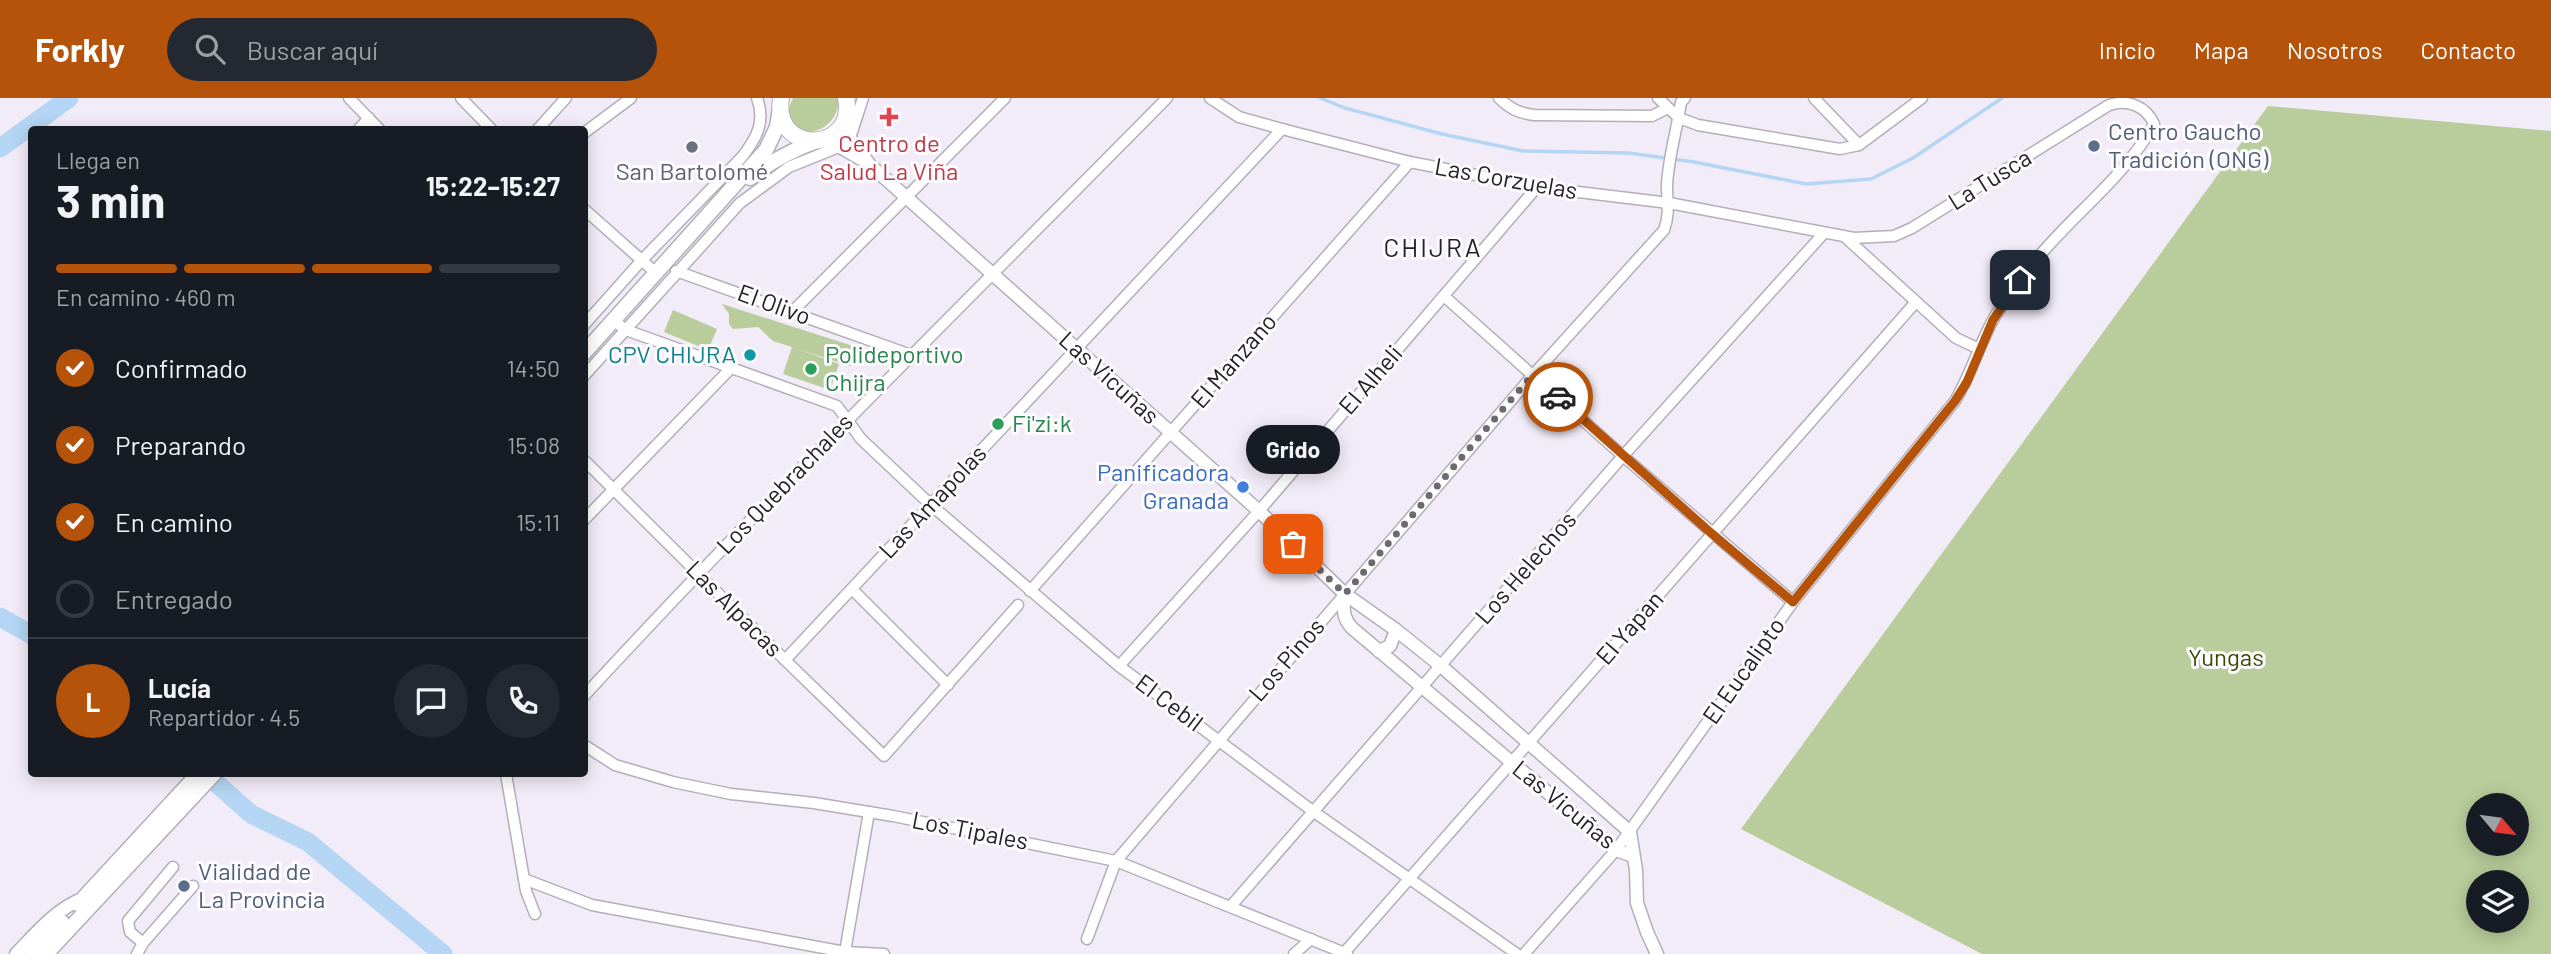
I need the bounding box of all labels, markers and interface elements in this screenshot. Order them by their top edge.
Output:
search box [167,18,657,81]
text: Forkly [35,29,125,69]
icon: search [191,30,229,68]
text: Buscar aquí [247,34,378,65]
text: Inicio [2099,35,2156,64]
text: Mapa [2194,35,2249,64]
text: Nosotros [2287,35,2383,64]
text: Contacto [2421,35,2516,64]
marker: Centro de Salud La Viña [879,107,899,127]
place label: Centro Gaucho Tradición (ONG) [2108,116,2269,173]
place label: Centro de Salud La Viña [820,128,958,185]
marker: Centro Gaucho Tradición (ONG) [2086,138,2102,154]
marker: San Bartolomé [684,139,700,155]
street label: La Tusca [1942,142,2036,216]
text: Llega en [56,146,140,174]
street label: Las Corzuelas [1433,151,1580,204]
place label: San Bartolomé [616,156,768,185]
text: 15:22–15:27 [426,170,560,201]
text: 3 min [56,172,165,227]
district label: CHIJRA [1383,231,1483,262]
pin [1990,250,2050,310]
icon: home [2001,261,2039,299]
street label: El Olivo [734,277,815,330]
text: En camino · 460 m [56,283,235,311]
street label: El Manzano [1184,307,1282,413]
street label: Las Vicuñas [1054,324,1166,429]
place label: CPV CHIJRA [608,339,736,368]
place label: Polideportivo Chijra [825,339,964,396]
street label: El Alheli [1332,339,1408,420]
marker: CPV CHIJRA [742,347,758,363]
icon: check [56,349,94,387]
text: Confirmado [115,352,247,383]
text: 14:50 [507,354,560,382]
marker: Polideportivo Chijra [803,361,819,377]
courier [1523,362,1593,432]
icon: car [1539,378,1577,416]
street label: Los Quebrachales [710,407,858,559]
place label: Fi'zi:k [1012,408,1072,437]
marker: Fi'zi:k [990,416,1006,432]
callout: Grido [1246,425,1340,474]
icon: check [56,426,94,464]
text: Preparando [115,429,246,460]
text: 15:08 [507,431,560,459]
text: Grido [1266,435,1320,463]
street label: Las Amapolas [872,438,992,564]
place label: Panificadora Granada [1097,457,1229,514]
marker: Panificadora Granada [1235,479,1251,495]
icon: check [56,503,94,541]
street label: Los Helechos [1468,505,1582,629]
text: En camino [115,506,233,537]
text: 15:11 [516,508,560,536]
pin [1263,514,1323,574]
icon: bag [1274,525,1312,563]
street label: Las Alpacas [681,554,789,662]
text: Entregado [115,583,233,614]
street label: El Yapan [1589,584,1669,670]
street label: Los Pinos [1242,611,1330,707]
street label: El Eucalipto [1696,611,1790,729]
park label: Yungas [2188,642,2264,671]
button: chat [394,664,468,738]
button: phone [486,664,560,738]
street label: El Cebil [1130,667,1209,737]
text: Lucía [148,672,211,703]
text: L [86,686,100,717]
text: Repartidor · 4.5 [148,703,300,731]
street label: Las Vicuñas [1507,753,1622,854]
north arrow [2466,793,2529,856]
map controls [2466,793,2529,933]
street label: Los Tipales [910,804,1031,855]
place label: Vialidad de La Provincia [198,856,325,913]
button: layers [2466,870,2529,933]
marker: Vialidad de La Provincia [176,878,192,894]

